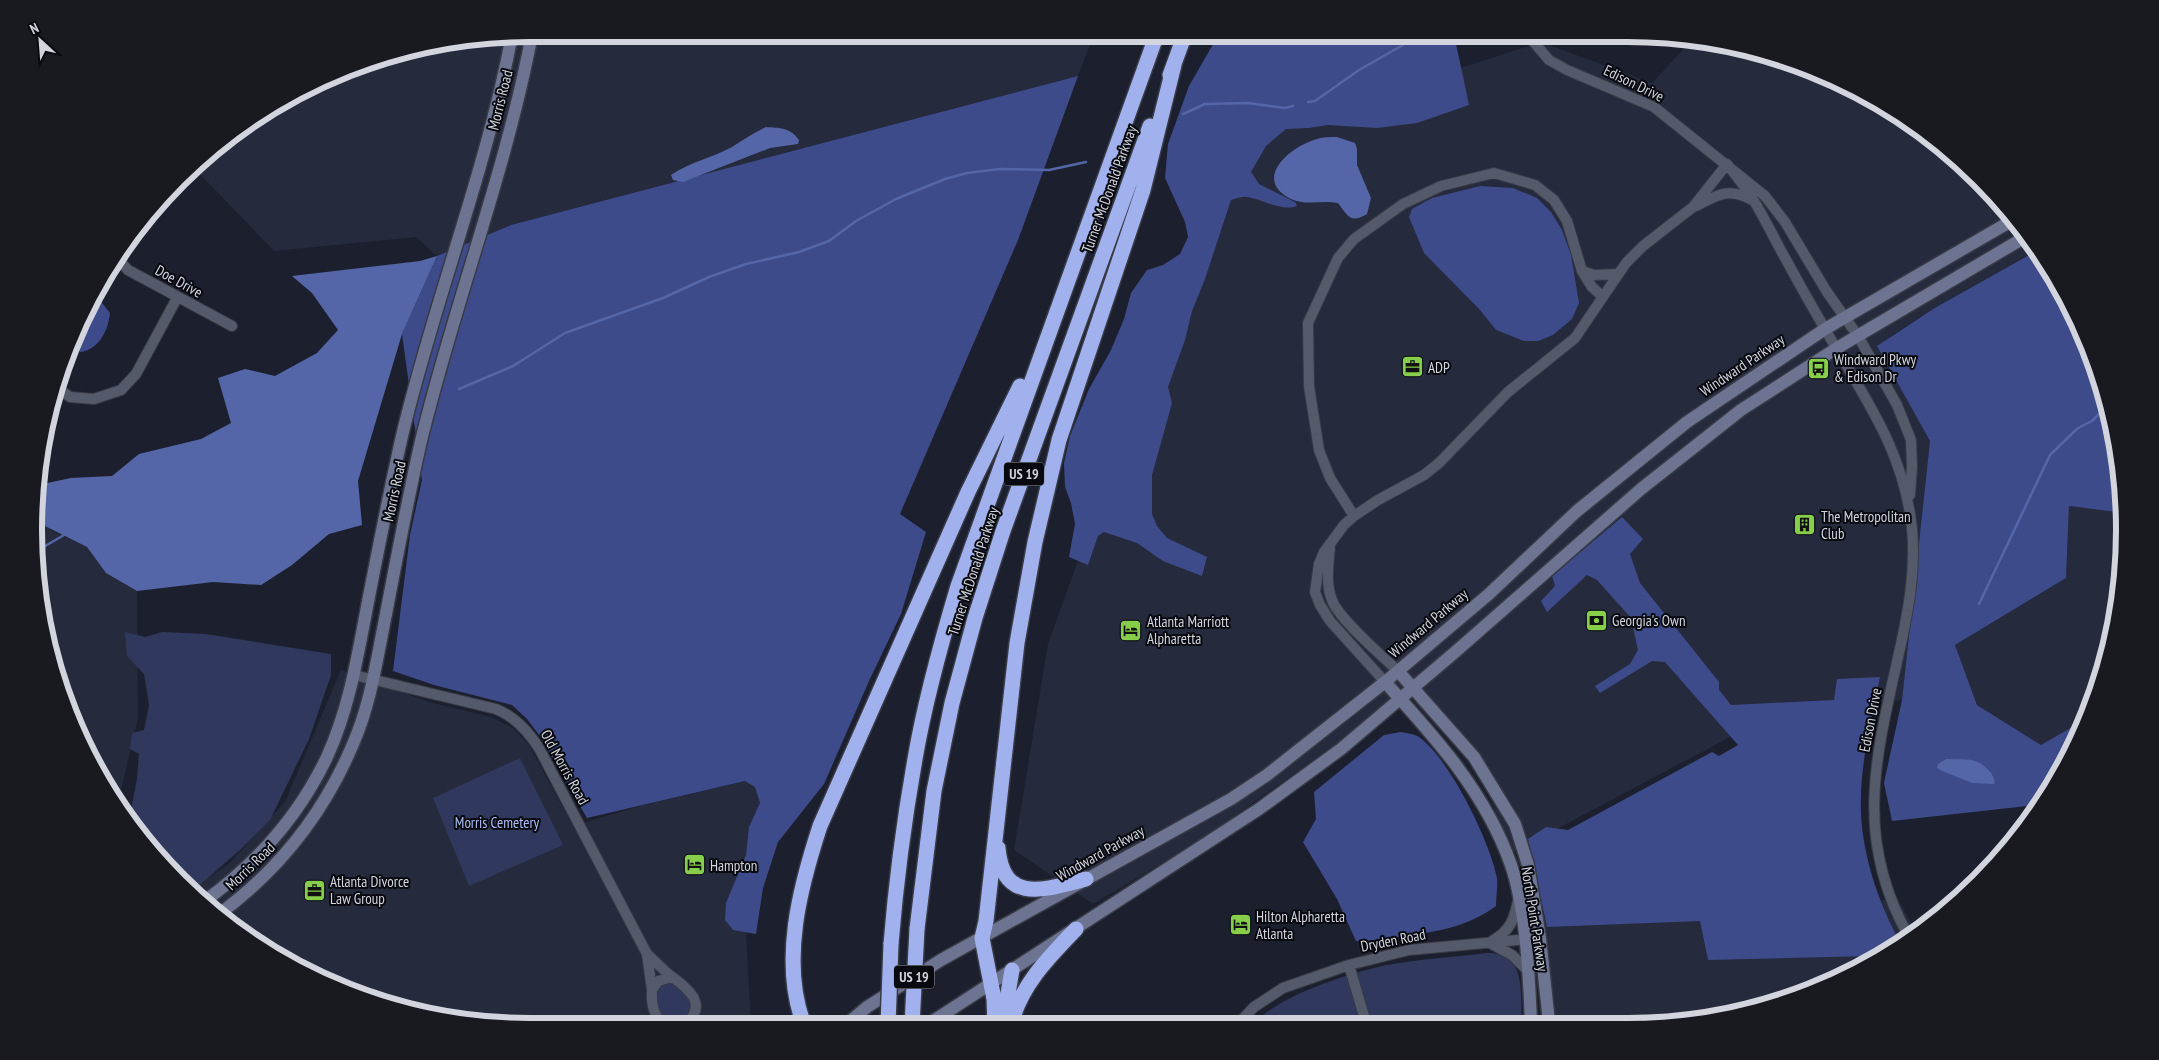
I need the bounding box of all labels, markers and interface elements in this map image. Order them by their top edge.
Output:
north arrow [15,15,65,65]
text: N [27,19,42,38]
street label: Edison Drive [1601,60,1667,106]
street label: Morris Road [483,68,517,132]
street label: Turner McDonald Parkway [1077,122,1141,255]
street label: Doe Drive [152,260,206,302]
street label: Windward Parkway [1696,330,1788,400]
place label: Windward Pkwy & Edison Dr [1834,350,1917,386]
office icon: ADP [1400,355,1424,379]
bus stop icon: Windward Pkwy & Edison Dr [1806,356,1830,380]
place label: ADP [1428,358,1450,377]
street label: Morris Road [378,459,410,523]
road number: US 19 [1004,462,1044,486]
street label: Turner McDonald Parkway [943,504,1003,638]
place label: The Metropolitan Club [1821,507,1911,543]
building icon: The Metropolitan Club [1793,513,1817,537]
street label: Windward Parkway [1384,584,1472,662]
bank icon: Georgia's Own [1584,608,1608,632]
place label: Georgia's Own [1612,611,1685,630]
place label: Atlanta Marriott Alpharetta [1147,612,1229,648]
hotel icon: Atlanta Marriott Alpharetta [1119,618,1143,642]
street label: Edison Drive [1854,686,1886,754]
street label: Old Morris Road [537,726,593,808]
park label: Morris Cemetery [455,813,540,832]
street label: Windward Parkway [1053,821,1148,885]
street label: Morris Road [221,838,279,894]
hotel icon: Hampton [682,853,706,877]
place label: Hampton [710,856,757,875]
street label: North Point Parkway [1517,865,1553,973]
place label: Atlanta Divorce Law Group [330,872,409,908]
office icon: Atlanta Divorce Law Group [302,878,326,902]
place label: Hilton Alpharetta Atlanta [1256,907,1345,943]
hotel icon: Hilton Alpharetta Atlanta [1228,913,1252,937]
street label: Dryden Road [1359,924,1427,956]
road number: US 19 [894,966,934,989]

